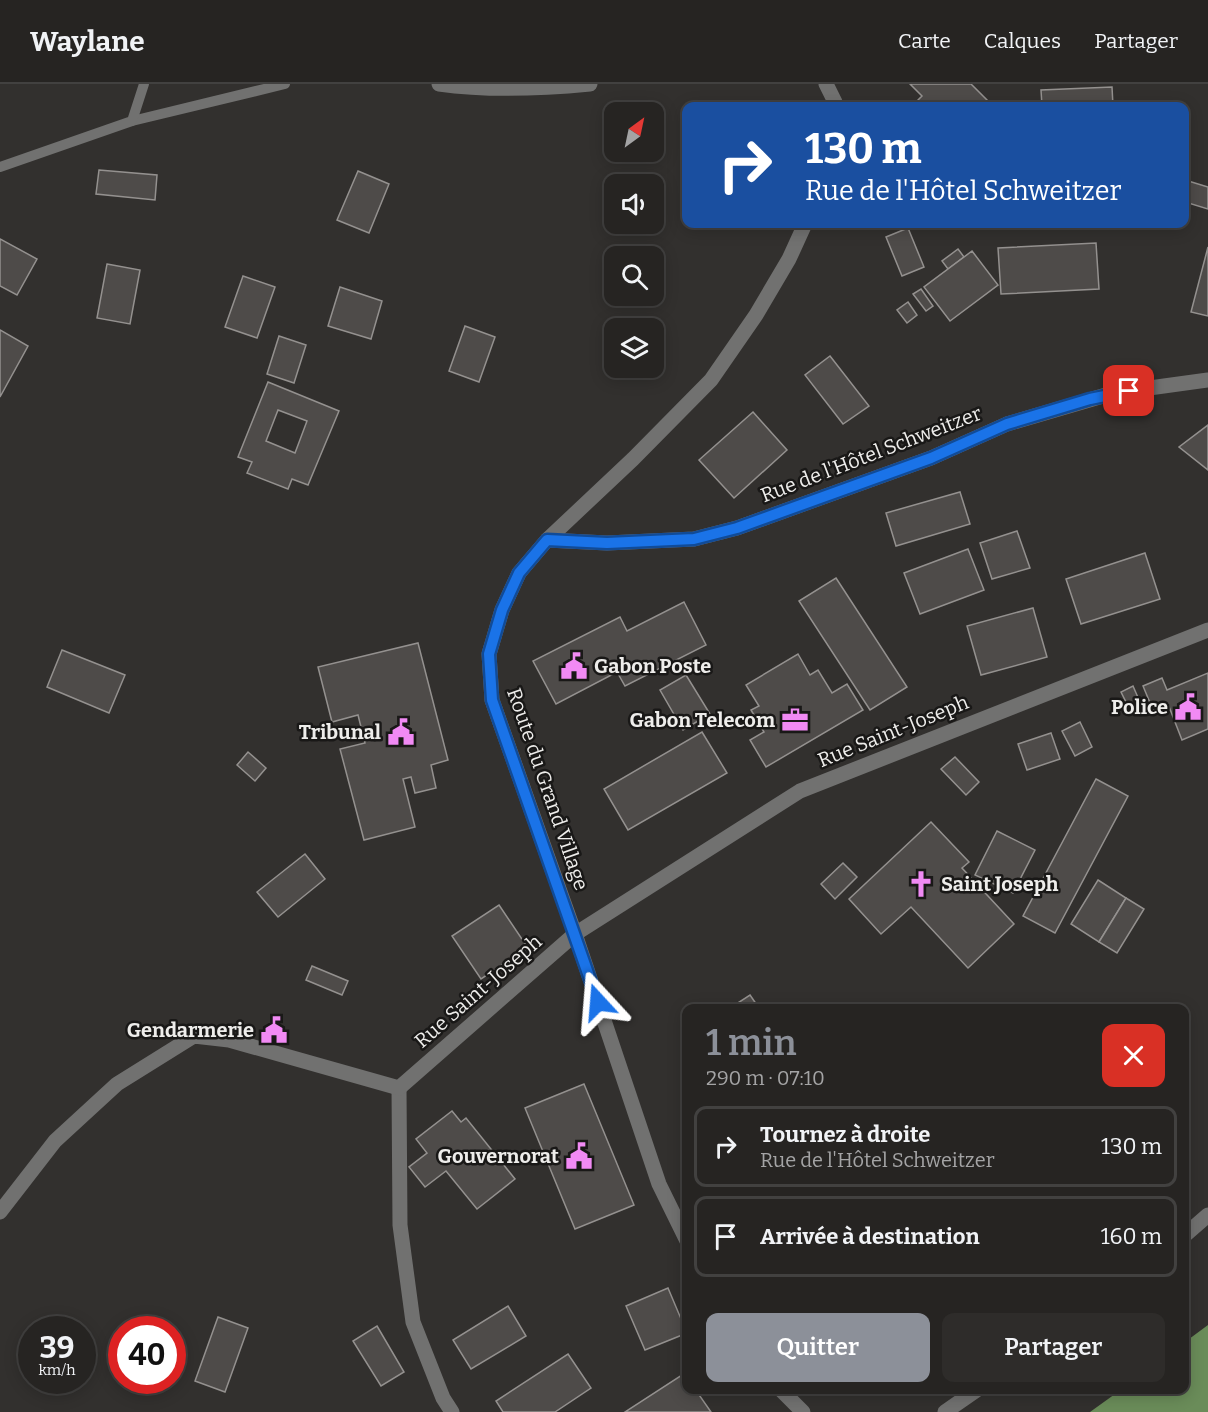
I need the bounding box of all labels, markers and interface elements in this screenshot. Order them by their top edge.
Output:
text: Waylane [30,25,145,58]
text: Carte [898,28,951,54]
text: Calques [984,28,1061,54]
text: Partager [1094,28,1178,54]
north arrow [604,102,664,162]
map controls [604,102,664,378]
text: 130 m [805,124,922,174]
icon: right [706,126,784,204]
button: sound [604,174,664,234]
text: Rue de l'Hôtel Schweitzer [805,175,1122,207]
button: search [604,246,664,306]
button: layers [604,318,664,378]
pin [1103,365,1154,416]
icon: arrive [1112,374,1145,407]
street label: Rue de l'Hôtel Schweitzer [757,401,985,507]
public building icon: Gabon Poste [559,651,589,681]
place label: Gabon Poste [594,654,711,678]
street label: Route du Grand Village [502,685,594,893]
street label: Rue Saint-Joseph [814,690,972,772]
public building icon: Police [1173,692,1203,722]
place label: Police [1111,695,1168,719]
office icon: Gabon Telecom [780,705,810,735]
place label: Gabon Telecom [630,708,775,732]
public building icon: Tribunal [386,717,416,747]
place label: Tribunal [299,720,381,744]
church icon: Saint Joseph [906,869,936,899]
place label: Saint Joseph [941,872,1059,896]
street label: Rue Saint-Joseph [410,929,547,1053]
position arrow [566,970,630,1034]
public building icon: Gendarmerie [259,1015,289,1045]
place label: Gendarmerie [127,1018,254,1042]
text: 1 min [706,1021,797,1065]
button: close [1102,1024,1165,1087]
text: 290 m · 07:10 [706,1066,825,1090]
text: Tournez à droite [760,1121,930,1148]
icon: right [709,1130,742,1163]
text: 130 m [1101,1133,1162,1160]
public building icon: Gouvernorat [564,1141,594,1171]
place label: Gouvernorat [438,1144,559,1168]
text: Rue de l'Hôtel Schweitzer [760,1148,994,1172]
icon: arrive [709,1220,742,1253]
text: Arrivée à destination [760,1223,980,1250]
text: 160 m [1101,1223,1162,1250]
button: Quitter [706,1313,930,1382]
button: Partager [942,1313,1165,1382]
speed limit sign: 40 [108,1316,186,1394]
text: 39 [39,1330,75,1366]
text: km/h [38,1361,76,1379]

